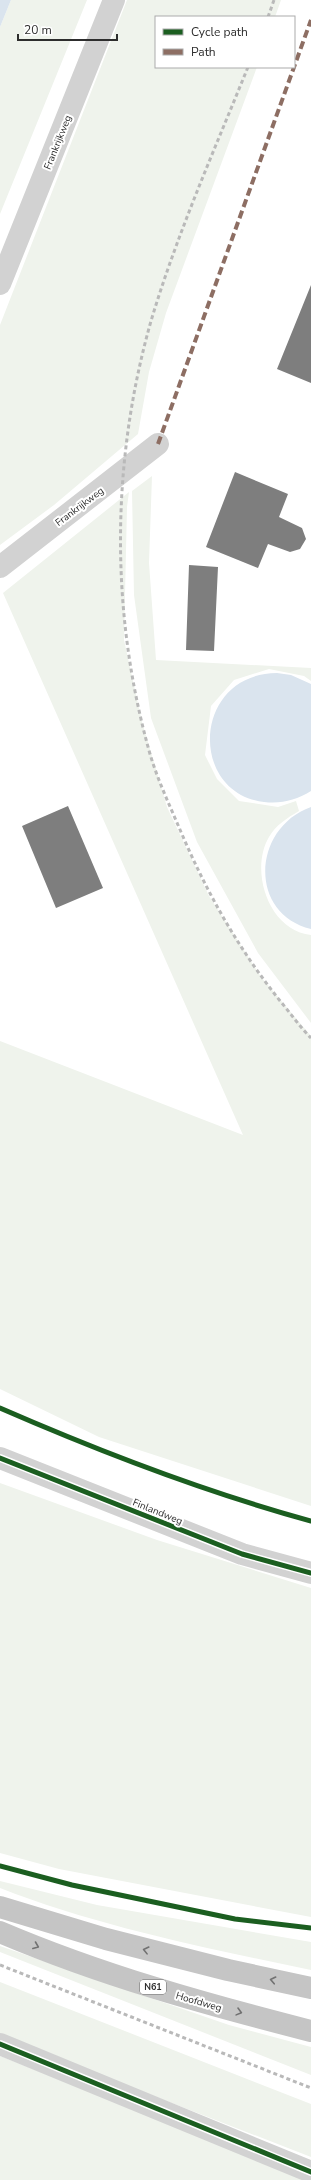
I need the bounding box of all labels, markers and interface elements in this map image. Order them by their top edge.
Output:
scale bar [18,16,117,42]
legend [155,16,295,68]
text: 20 m [24,22,52,38]
text: Cycle path [191,24,248,40]
text: Path [191,44,216,60]
street label: Frankrijkweg [41,113,75,172]
street label: Frankrijkweg [52,484,107,530]
street label: Finlandweg [131,1496,185,1528]
one-way arrow [33,1942,40,1950]
one-way arrow [143,1946,150,1954]
one-way arrow [270,1976,276,1984]
road number: N61 [140,1980,166,1994]
street label: Hoofdweg [174,1989,223,2015]
one-way arrow [236,2008,243,2016]

